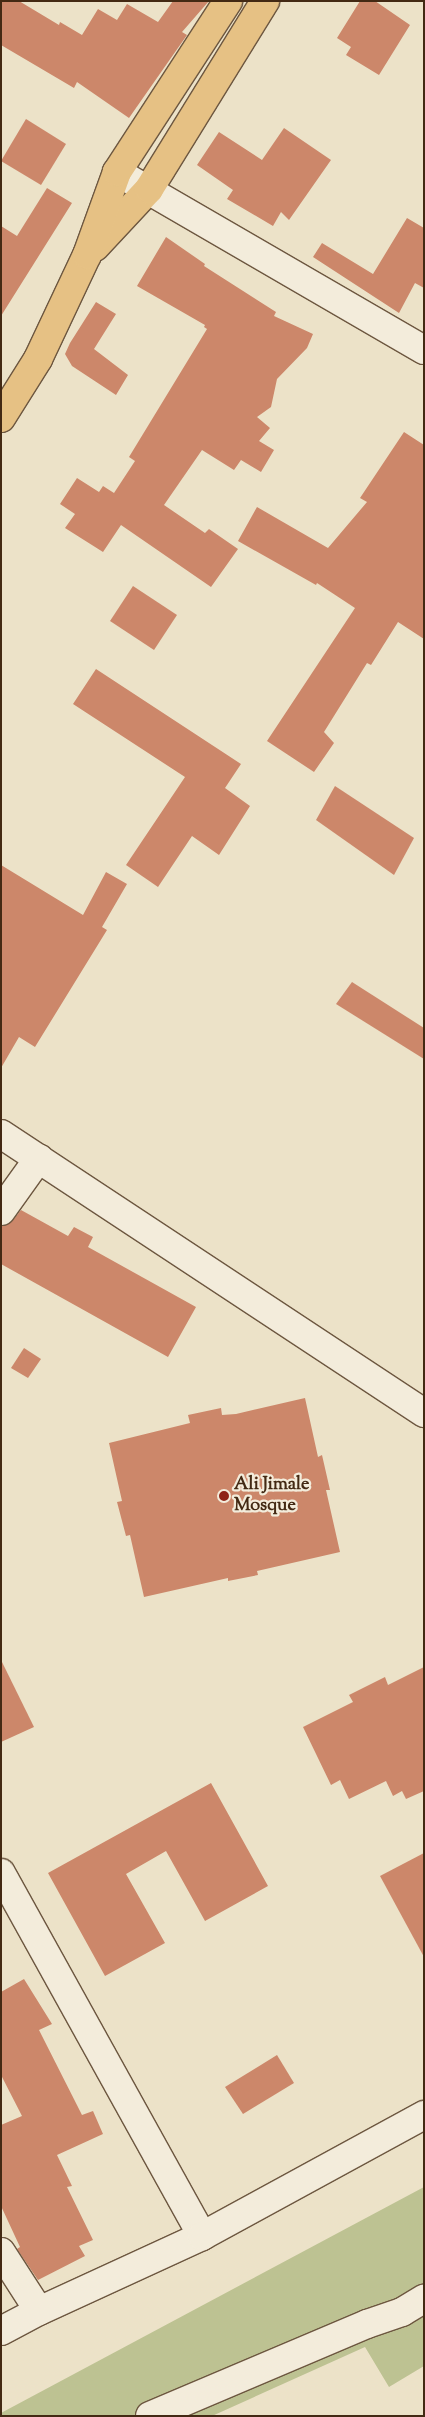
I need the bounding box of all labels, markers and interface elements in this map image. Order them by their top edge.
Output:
place label: Ali Jimale Mosque [234,1475,309,1518]
marker: Ali Jimale Mosque [218,1490,230,1502]

